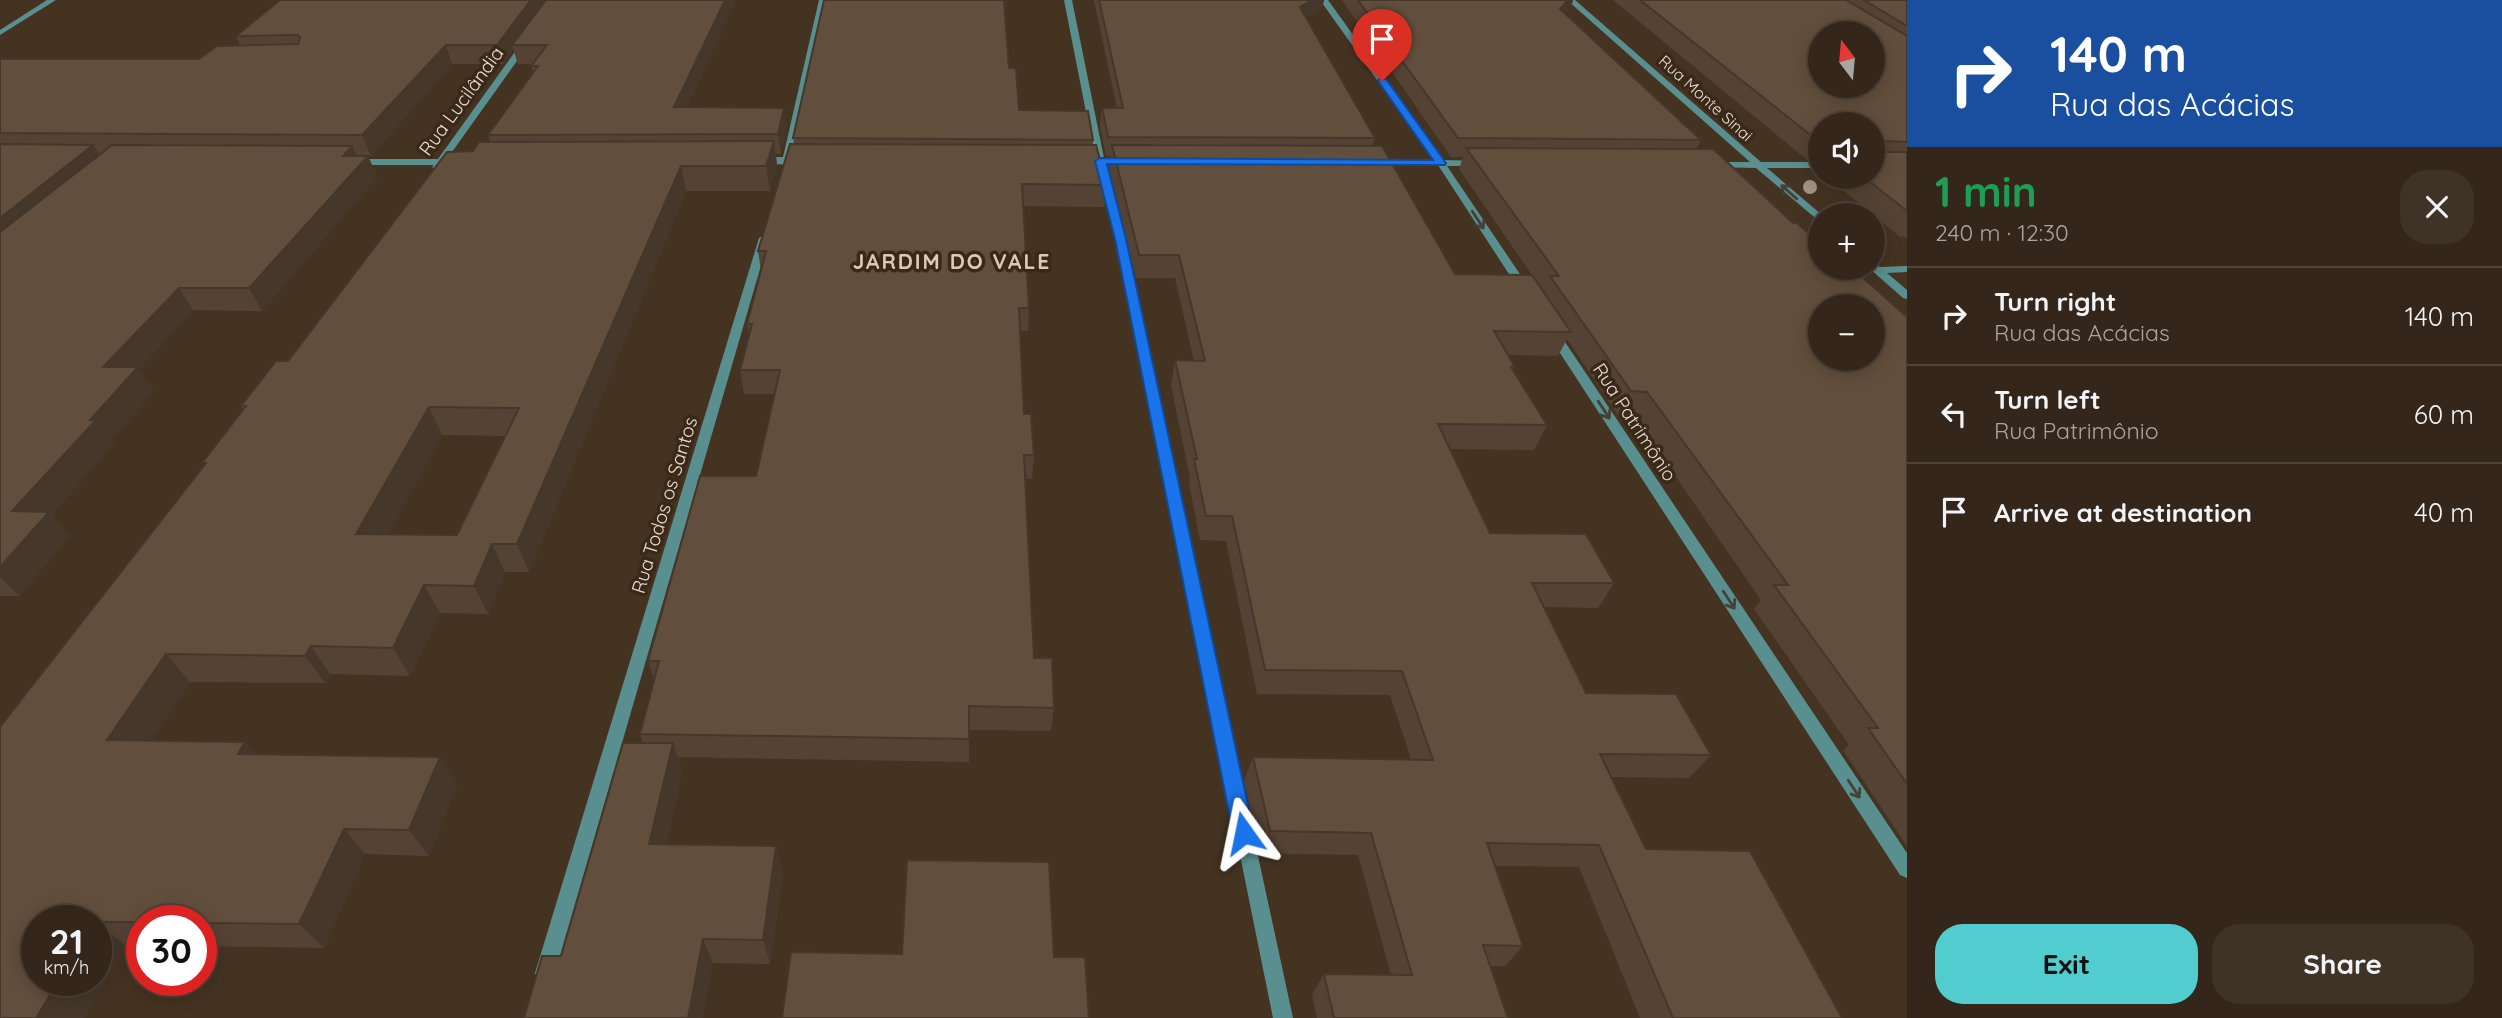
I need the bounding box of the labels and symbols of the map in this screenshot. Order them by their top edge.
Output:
pin [1352,9,1412,81]
north arrow [1808,21,1885,98]
street label: Rua Lucilândia [413,42,509,160]
street label: Rua Monte Sinai [1655,51,1757,145]
one-way arrow [1780,184,1798,200]
one-way arrow [1471,210,1486,229]
district label: JARDIM DO VALE [853,248,1051,274]
street label: Rua Patrimônio [1588,358,1682,486]
one-way arrow [1597,399,1611,419]
street label: Rua Todos os Santos [626,414,702,596]
one-way arrow [1722,589,1736,609]
one-way arrow [1847,779,1861,799]
position arrow [1207,796,1281,870]
speed limit sign: 30 [126,905,217,996]

